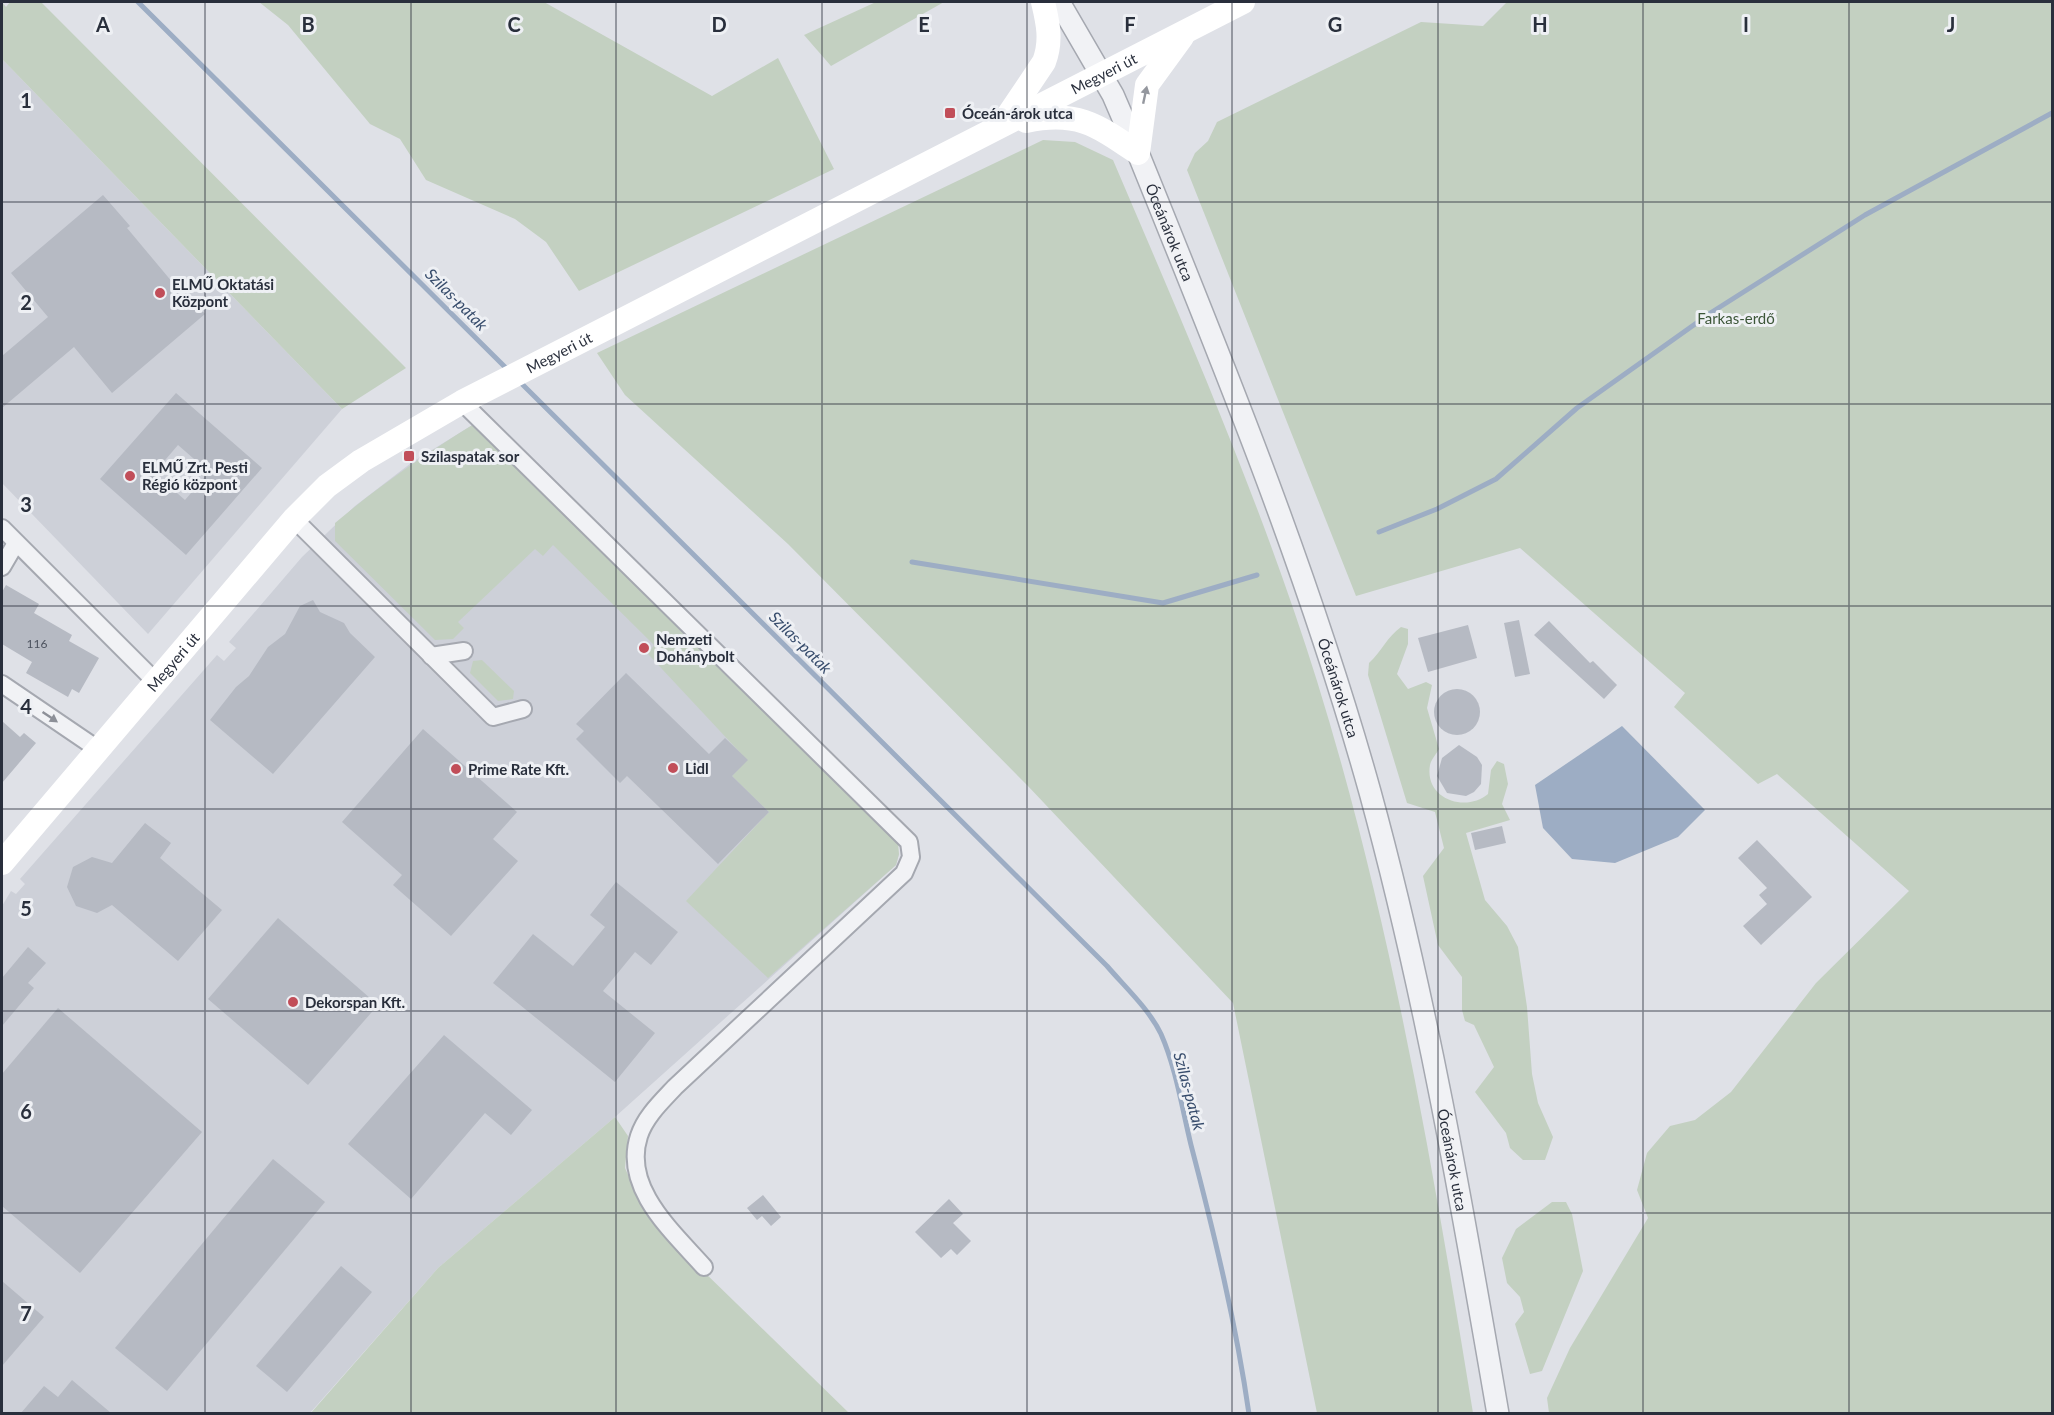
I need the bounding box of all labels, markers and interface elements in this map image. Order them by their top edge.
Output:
text: A [95,12,110,36]
text: B [301,12,315,36]
text: C [507,12,521,36]
text: D [711,12,727,36]
text: E [918,12,930,36]
text: F [1124,12,1136,36]
text: G [1328,12,1342,36]
text: H [1532,12,1548,36]
text: I [1743,12,1749,36]
text: J [1947,12,1955,36]
street label: Megyeri út [1068,49,1140,98]
one-way arrow [1141,85,1150,104]
text: 1 [20,88,32,112]
place label: Óceán-árok utca [962,104,1073,122]
marker: Óceán-árok utca [943,106,957,120]
street label: Óceánárok utca [1142,181,1198,284]
water label: Szilas-patak [422,264,492,334]
place label: ELMŰ Oktatási Központ [172,275,274,310]
marker: ELMŰ Oktatási Központ [153,286,167,300]
text: 2 [20,290,32,314]
park label: Farkas-erdő [1697,309,1775,327]
street label: Megyeri út [523,328,595,377]
place label: Szilaspatak sor [421,447,520,465]
marker: Szilaspatak sor [402,449,416,463]
place label: ELMŰ Zrt. Pesti Régió központ [142,458,248,493]
marker: ELMŰ Zrt. Pesti Régió központ [123,469,137,483]
text: 3 [20,492,32,516]
water label: Szilas-patak [766,607,836,677]
street label: Megyeri út [143,628,203,695]
place label: Nemzeti Dohánybolt [656,630,735,665]
street label: Óceánárok utca [1314,635,1363,740]
house number: 116 [27,636,47,651]
marker: Nemzeti Dohánybolt [637,641,651,655]
text: 4 [20,694,32,718]
one-way arrow [42,711,58,722]
place label: Lidl [685,759,709,777]
place label: Prime Rate Kft. [468,760,569,778]
marker: Lidl [666,761,680,775]
marker: Prime Rate Kft. [449,762,463,776]
text: 5 [20,896,32,920]
place label: Dekorspan Kft. [305,993,405,1011]
marker: Dekorspan Kft. [286,995,300,1009]
water label: Szilas-patak [1170,1050,1210,1133]
text: 6 [20,1099,32,1123]
street label: Óceánárok utca [1434,1107,1471,1212]
text: 7 [20,1301,32,1325]

